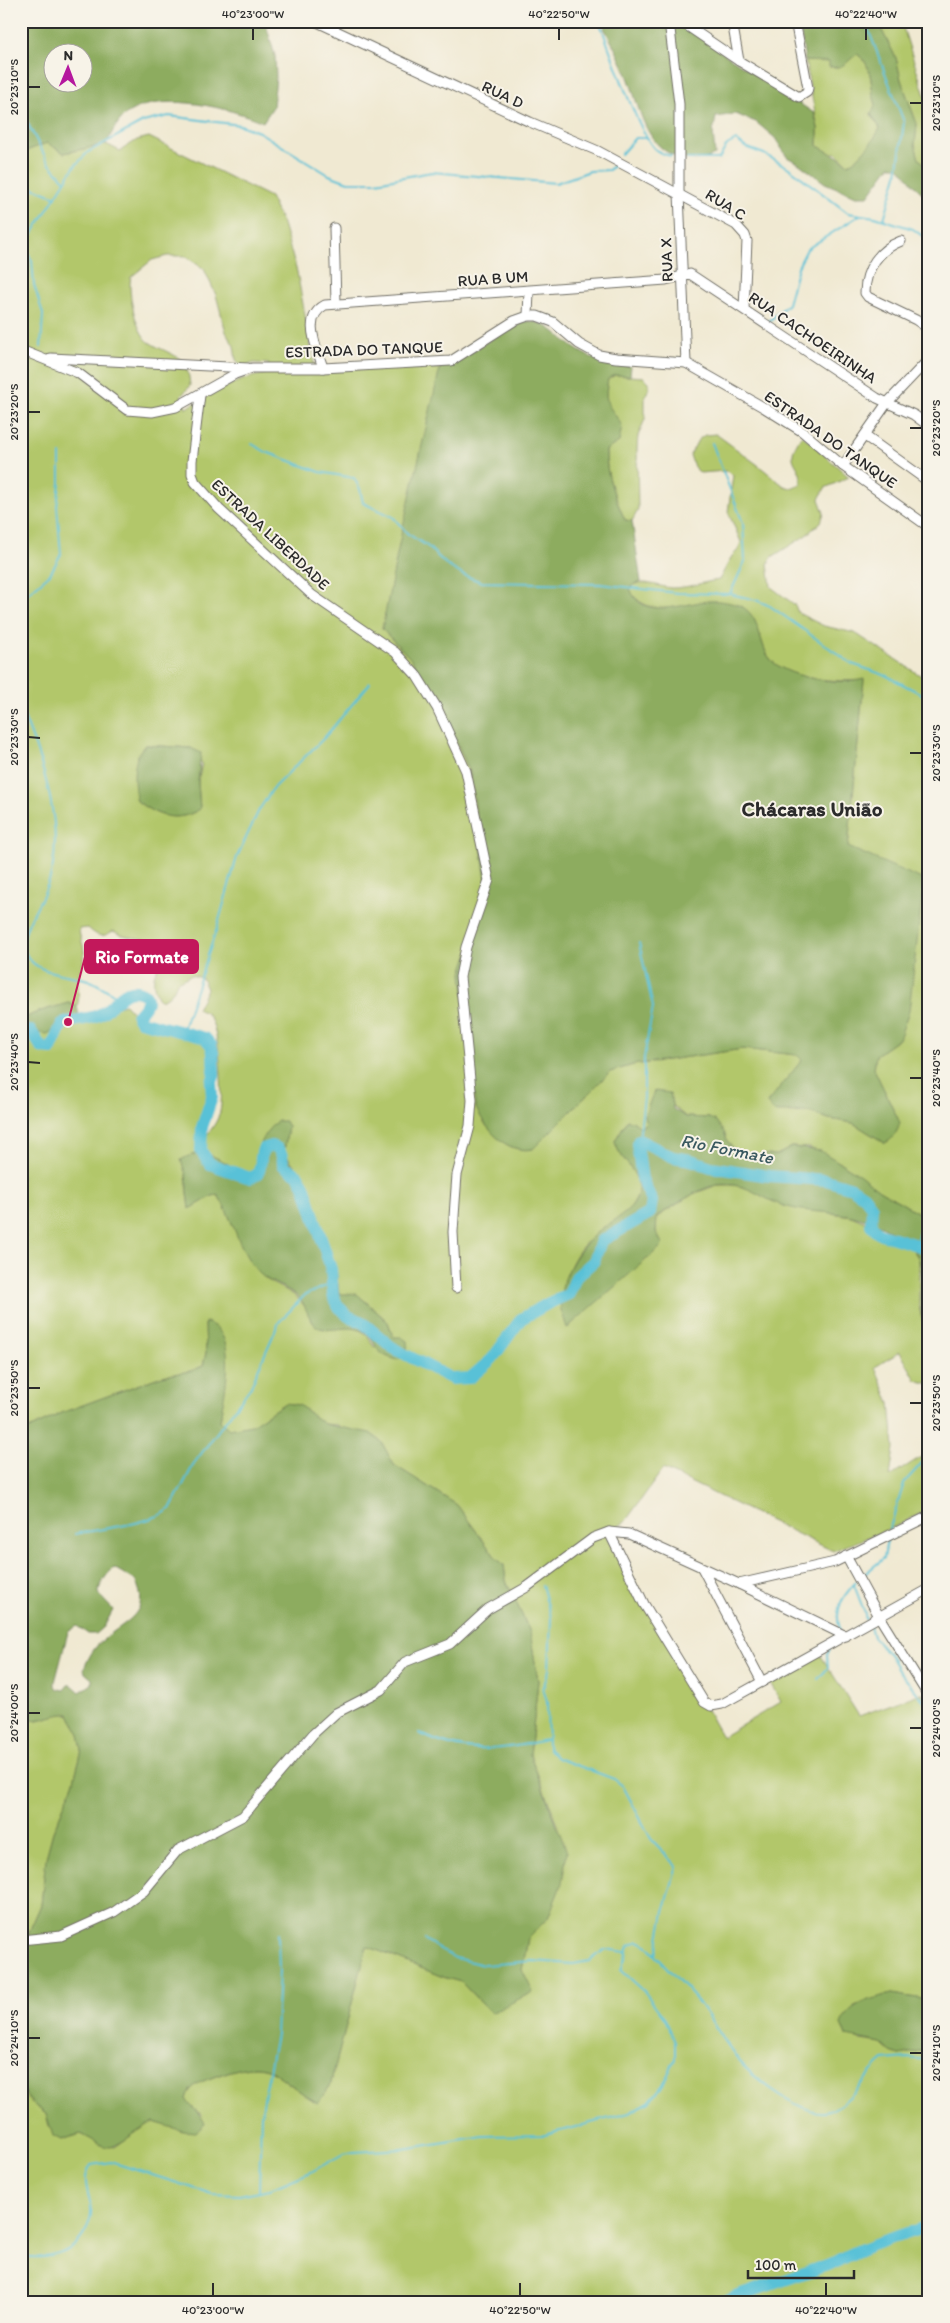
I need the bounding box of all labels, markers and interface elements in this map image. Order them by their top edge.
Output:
text: 40°23'00"W [222,7,284,21]
text: 40°22'50"W [528,7,590,21]
text: 40°22'40"W [835,7,897,21]
north arrow [42,42,92,92]
text: N [63,47,73,64]
text: 20°23'10"S [7,59,21,115]
text: 20°23'10"S [929,75,943,131]
street label: RUA D [479,76,527,112]
street label: RUA C [702,185,750,224]
street label: RUA X [656,237,677,282]
street label: RUA B UM [457,267,529,290]
street label: RUA CACHOEIRINHA [745,287,880,387]
street label: ESTRADA DO TANQUE [285,337,443,362]
text: 20°23'20"S [7,383,21,441]
street label: ESTRADA DO TANQUE [761,386,901,493]
text: 20°23'20"S [929,399,943,457]
street label: ESTRADA LIBERDADE [208,475,334,594]
text: 20°23'30"S [7,708,21,766]
text: 20°23'30"S [929,724,943,782]
district label: Chácaras União [741,796,883,821]
callout: Rio Formate [85,940,198,973]
text: Rio Formate [95,946,189,968]
text: 20°23'40"S [7,1033,21,1091]
text: 20°23'40"S [929,1049,943,1107]
water label: Rio Formate [679,1129,776,1169]
text: 20°23'50"S [7,1359,21,1417]
text: 20°23'50"S [929,1374,943,1432]
text: 20°24'00"S [7,1683,21,1742]
text: 20°24'00"S [929,1698,943,1757]
text: 20°24'10"S [7,2009,21,2067]
text: 20°24'10"S [929,2024,943,2082]
scale bar [748,2248,854,2280]
text: 100 m [755,2256,797,2274]
text: 40°23'00"W [182,2303,244,2317]
text: 40°22'50"W [489,2303,551,2317]
text: 40°22'40"W [795,2303,857,2317]

